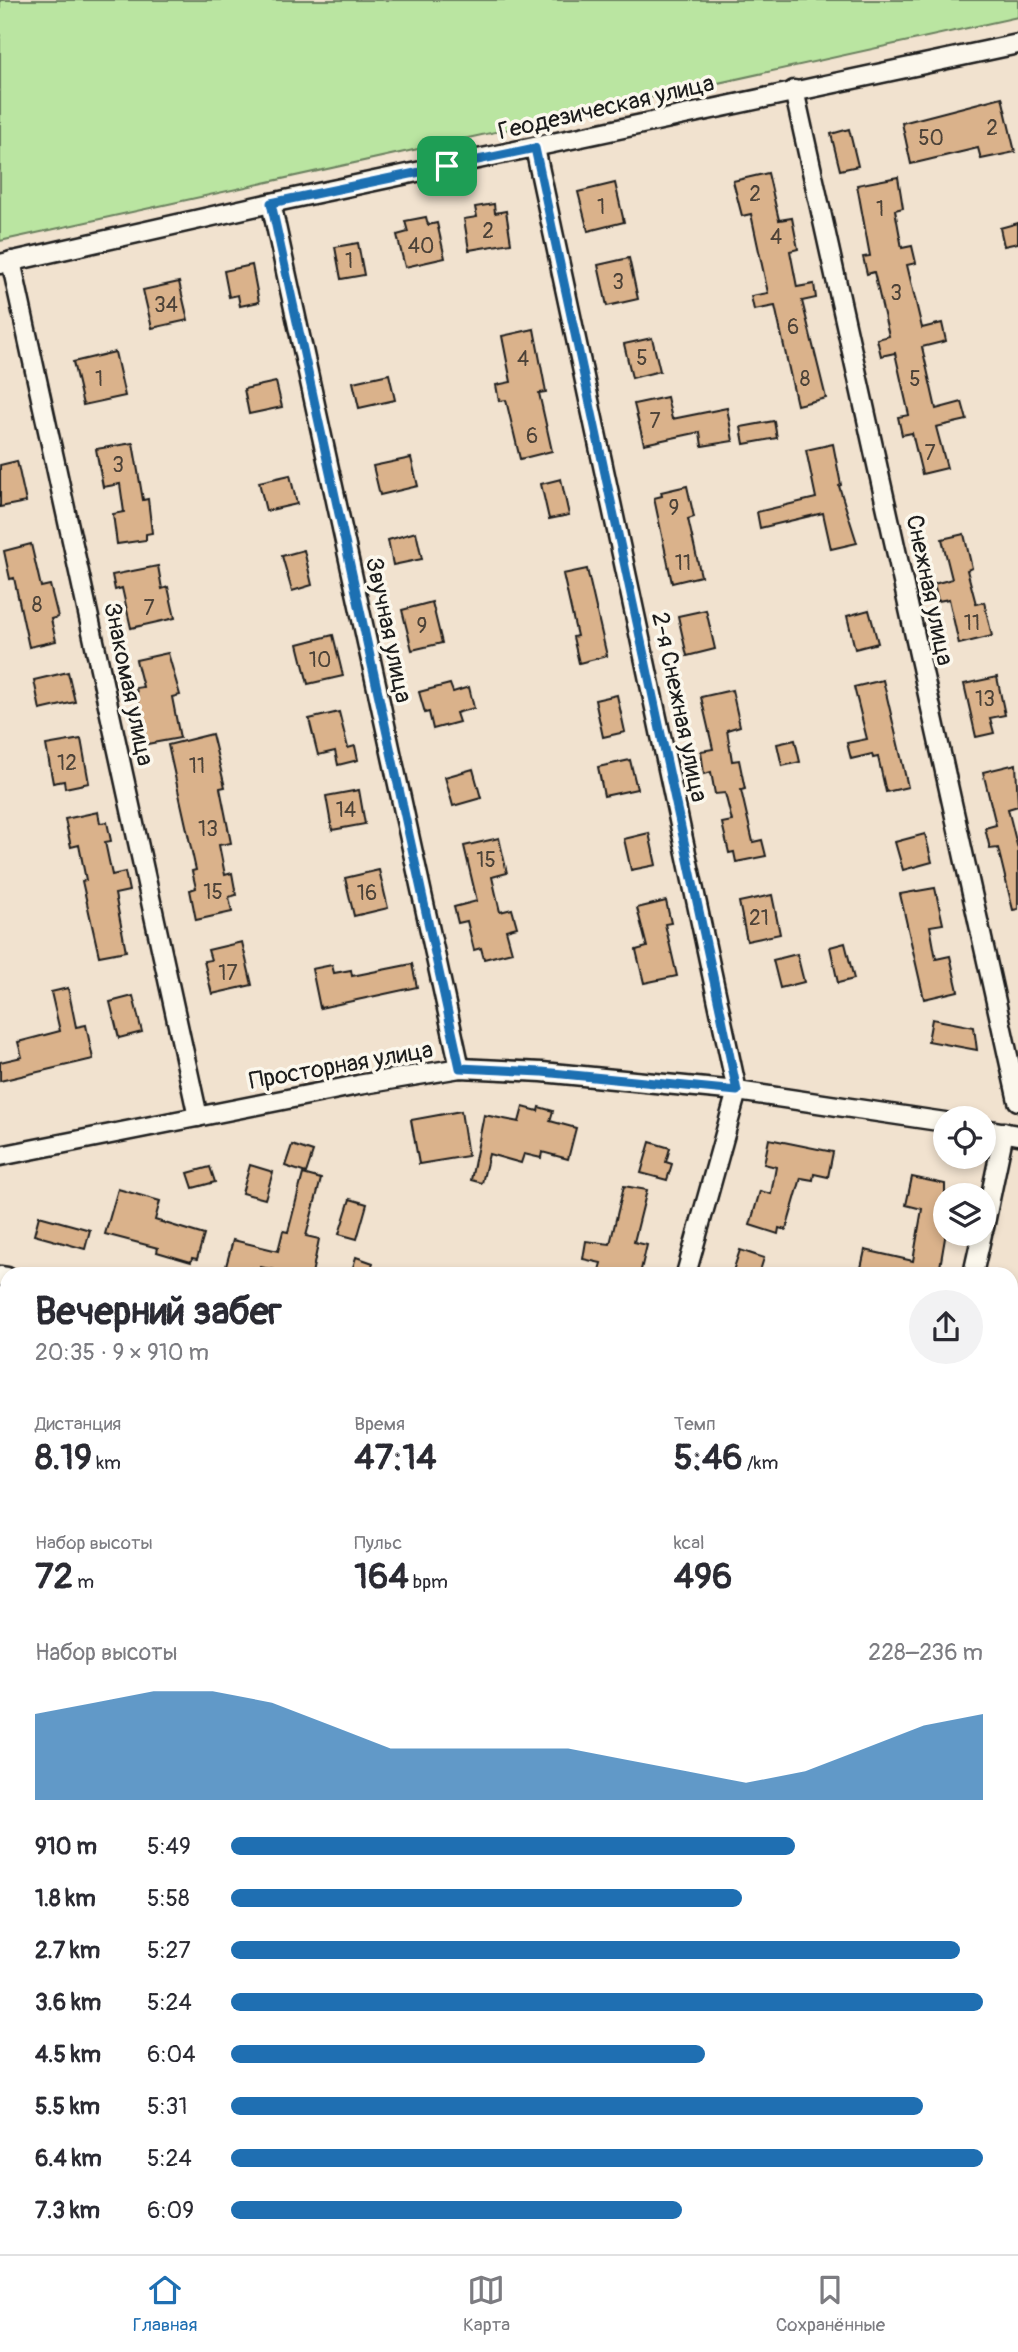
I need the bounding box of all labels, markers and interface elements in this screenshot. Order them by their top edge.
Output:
street label: Геодезическая улица [495,69,717,146]
house number: 2 [986,115,998,142]
house number: 50 [918,125,944,152]
pin [417,136,477,196]
icon: arrive [428,147,466,185]
house number: 2 [749,181,761,208]
house number: 1 [597,194,605,221]
house number: 1 [876,196,884,223]
house number: 2 [482,218,494,245]
house number: 4 [770,224,782,251]
house number: 40 [408,233,434,260]
house number: 1 [345,248,353,275]
house number: 3 [612,269,624,296]
house number: 3 [890,280,902,307]
house number: 34 [154,292,178,319]
house number: 6 [787,314,799,341]
house number: 5 [636,345,648,372]
house number: 4 [517,346,529,373]
house number: 1 [95,366,103,393]
house number: 8 [800,366,810,393]
house number: 5 [909,366,921,393]
house number: 7 [649,408,661,435]
house number: 6 [526,423,538,450]
house number: 7 [924,440,936,467]
house number: 3 [112,452,124,479]
house number: 9 [669,495,679,522]
street label: Снежная улица [899,512,960,668]
house number: 11 [675,550,691,577]
street label: Звучная улица [359,555,418,705]
house number: 8 [32,592,42,619]
house number: 7 [143,595,155,622]
street label: Знакомая улица [97,600,160,768]
street label: 2-я Снежная улица [645,609,714,805]
house number: 11 [964,610,980,637]
house number: 9 [417,613,427,640]
house number: 10 [309,647,331,674]
house number: 13 [975,686,995,713]
house number: 12 [57,750,77,777]
house number: 11 [189,753,205,780]
house number: 14 [336,797,356,824]
house number: 13 [198,816,218,843]
house number: 15 [476,847,496,874]
house number: 15 [203,879,223,906]
house number: 16 [357,880,377,907]
house number: 21 [749,905,769,932]
house number: 17 [218,960,238,987]
street label: Просторная улица [247,1035,435,1096]
map controls [933,1106,996,1246]
button: locate [933,1106,996,1169]
button: layers [933,1183,996,1246]
text: Вечерний забег [35,1288,282,1336]
button: share [909,1290,983,1364]
text: 20:35 · 9 × 910 m [35,1338,209,1367]
text: Дистанция [35,1412,121,1436]
text: Время [354,1412,405,1436]
text: Темп [674,1412,716,1436]
text: 8.19 [35,1436,92,1480]
text: 47:14 [354,1436,436,1480]
text: 5:46 [674,1436,743,1480]
text: km [92,1451,121,1475]
text: /km [743,1451,778,1475]
text: Набор высоты [35,1531,153,1555]
text: Пульс [354,1531,402,1555]
text: kcal [674,1531,705,1555]
text: 72 [35,1555,73,1599]
text: 164 [354,1555,409,1599]
text: 496 [674,1555,732,1599]
text: m [73,1570,94,1594]
text: bpm [409,1570,448,1594]
text: Набор высоты [35,1638,177,1667]
text: 228–236 m [868,1638,983,1667]
text: 910 m [35,1832,97,1861]
text: 5:49 [147,1832,191,1861]
text: 1.8 km [35,1884,96,1913]
text: 5:58 [147,1884,190,1913]
text: 2.7 km [35,1936,100,1965]
text: 5:27 [147,1936,191,1965]
text: 3.6 km [35,1988,101,2017]
text: 5:24 [147,1988,192,2017]
text: 4.5 km [35,2040,101,2069]
text: 6:04 [147,2040,196,2069]
text: 5.5 km [35,2092,100,2121]
text: 5:31 [147,2092,187,2121]
text: 6.4 km [35,2144,102,2173]
text: 5:24 [147,2144,192,2173]
text: 7.3 km [35,2196,100,2225]
text: 6:09 [147,2196,194,2225]
tab: Главная [133,2271,197,2337]
tab: Карта [463,2271,510,2337]
tab: Сохранённые [776,2271,885,2337]

